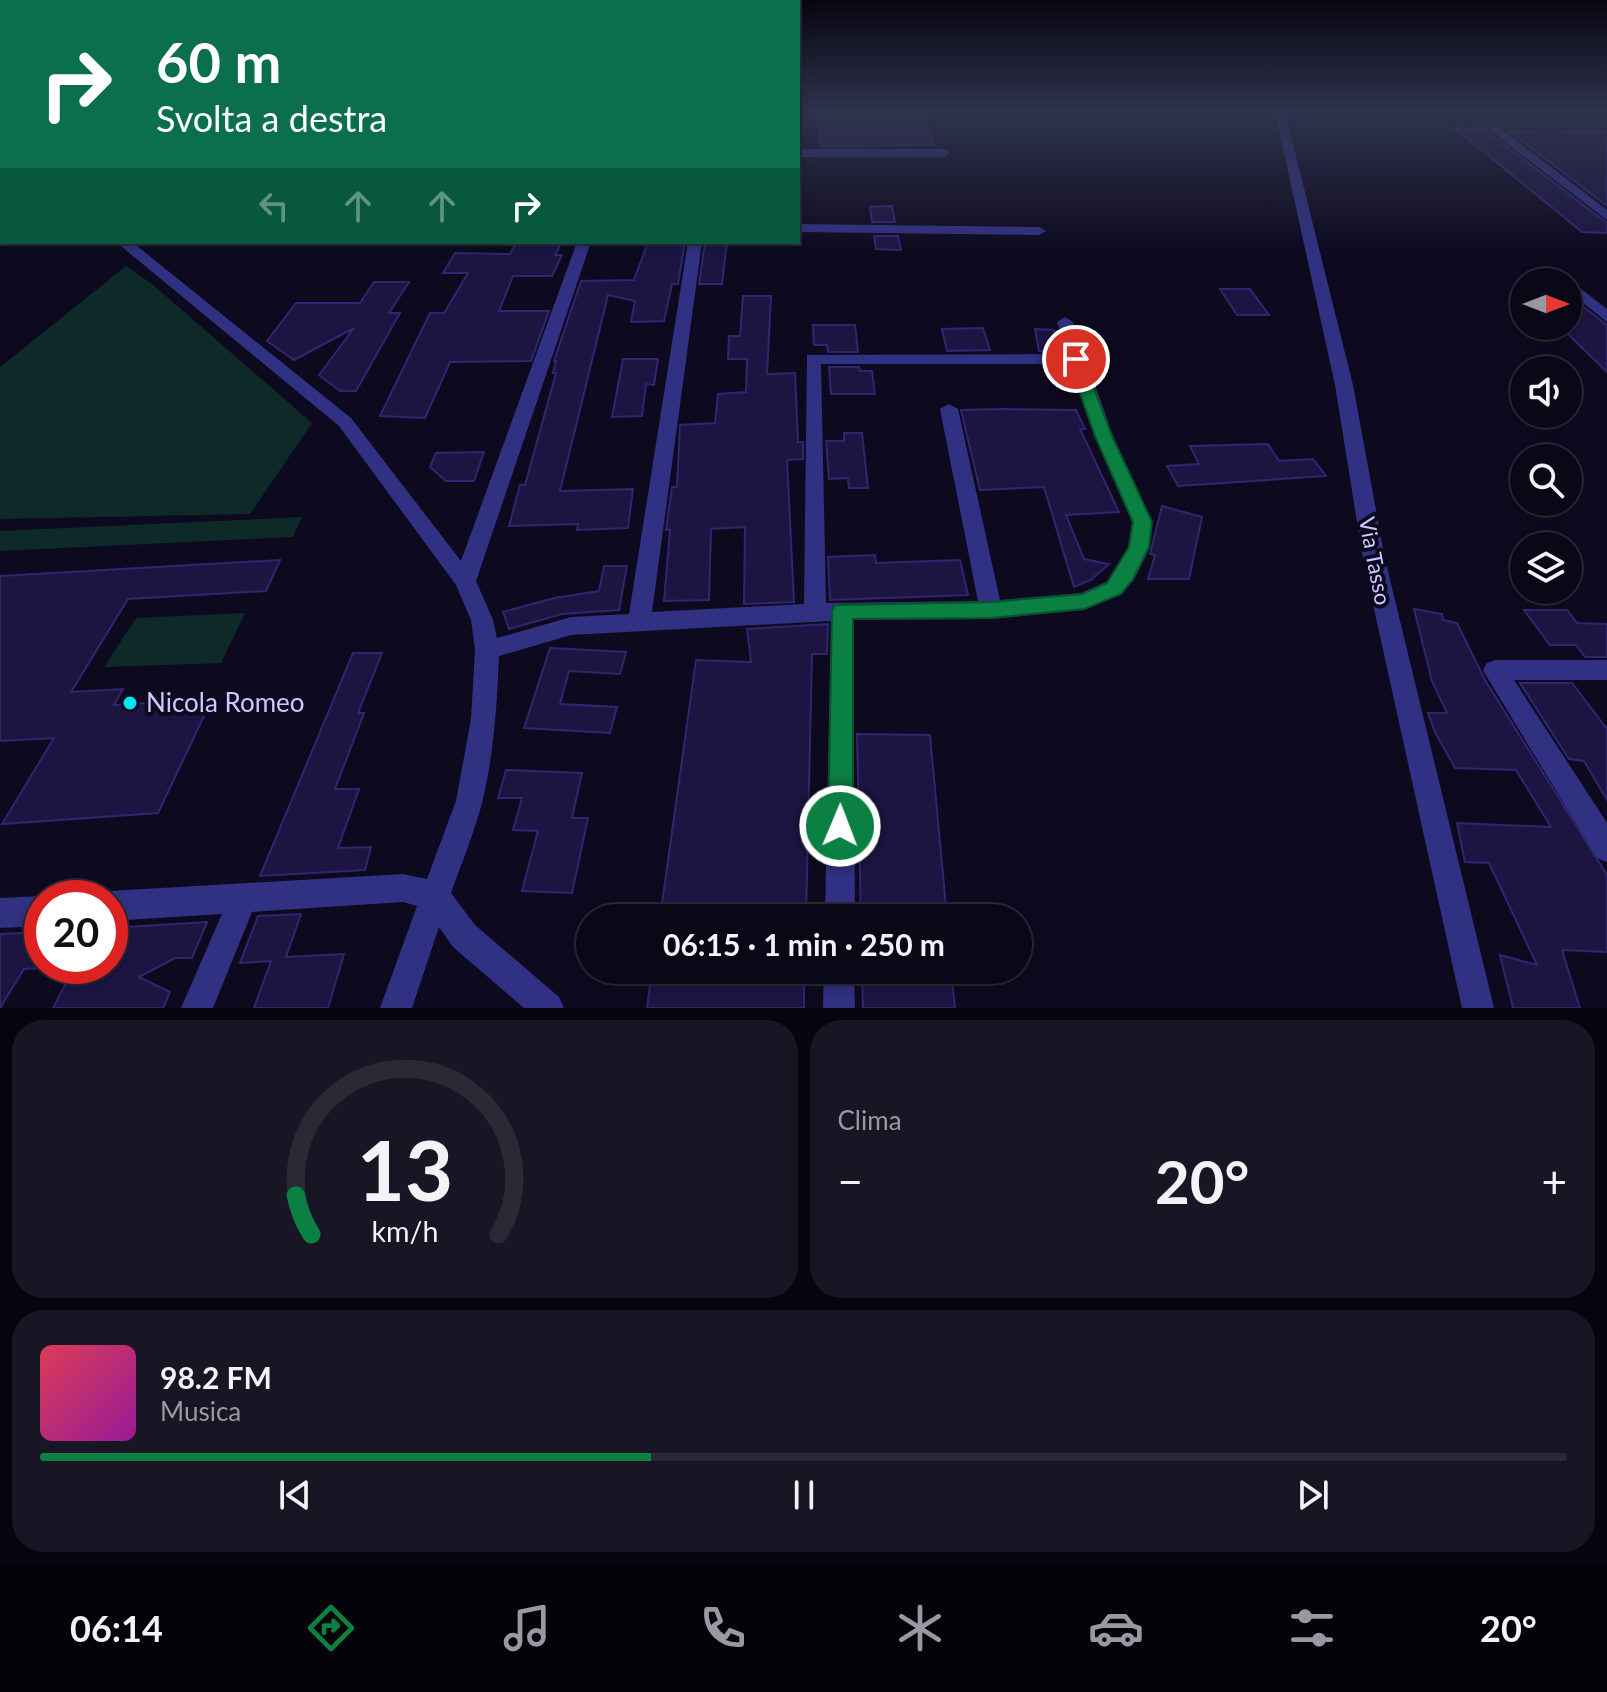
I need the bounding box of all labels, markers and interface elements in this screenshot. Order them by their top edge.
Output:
text: 60 m [156,28,281,95]
icon: right [24,32,128,136]
text: Svolta a destra [156,96,387,140]
icon: left [252,184,296,228]
icon: ahead [336,184,380,228]
icon: ahead [420,184,464,228]
icon: right [504,184,548,228]
north arrow [1510,268,1582,340]
map controls [1510,268,1582,604]
pin [1042,325,1110,393]
icon: arrive [1054,337,1098,381]
button: sound [1510,356,1582,428]
button: search [1510,444,1582,516]
street label: Via Tasso [1354,515,1397,607]
button: layers [1510,532,1582,604]
place label: Nicola Romeo [146,686,305,718]
marker: Nicola Romeo [121,694,139,712]
position arrow [798,784,882,868]
speed limit sign: 20 [24,880,128,984]
text: 06:15 · 1 min · 250 m [663,926,945,962]
text: Clima [838,1104,902,1136]
text: 13 [357,1119,453,1219]
text: 20° [1155,1145,1250,1217]
text: − [838,1155,863,1207]
text: + [1541,1155,1567,1207]
text: km/h [371,1214,438,1248]
text: 98.2 FM [160,1359,272,1395]
text: Musica [160,1395,241,1427]
icon: previous [273,1473,317,1517]
icon: pause [782,1473,826,1517]
icon: next [1291,1473,1335,1517]
icon: directions [303,1600,359,1656]
icon: music [499,1600,555,1656]
icon: phone [695,1600,751,1656]
icon: climate [892,1600,948,1656]
icon: car [1088,1600,1144,1656]
icon: filters [1284,1600,1340,1656]
text: 06:14 [70,1606,163,1650]
text: 20° [1480,1606,1537,1650]

